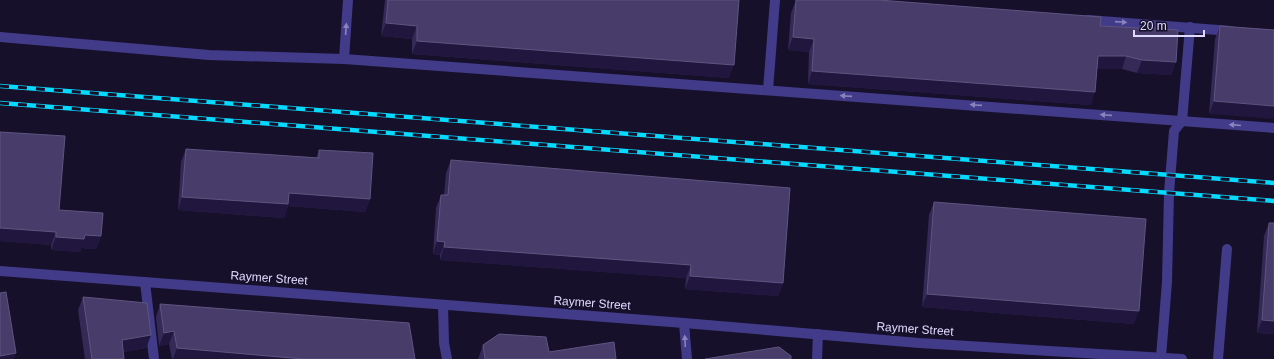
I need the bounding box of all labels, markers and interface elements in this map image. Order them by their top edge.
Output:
scale bar [1134,12,1204,38]
one-way arrow [1115,19,1127,26]
text: 20 m [1140,19,1167,33]
one-way arrow [343,23,350,35]
one-way arrow [840,92,852,99]
one-way arrow [970,102,982,109]
one-way arrow [1099,112,1112,119]
one-way arrow [1229,122,1241,129]
street label: Raymer Street [230,268,309,288]
street label: Raymer Street [553,293,632,313]
street label: Raymer Street [876,319,955,339]
one-way arrow [682,334,688,347]

